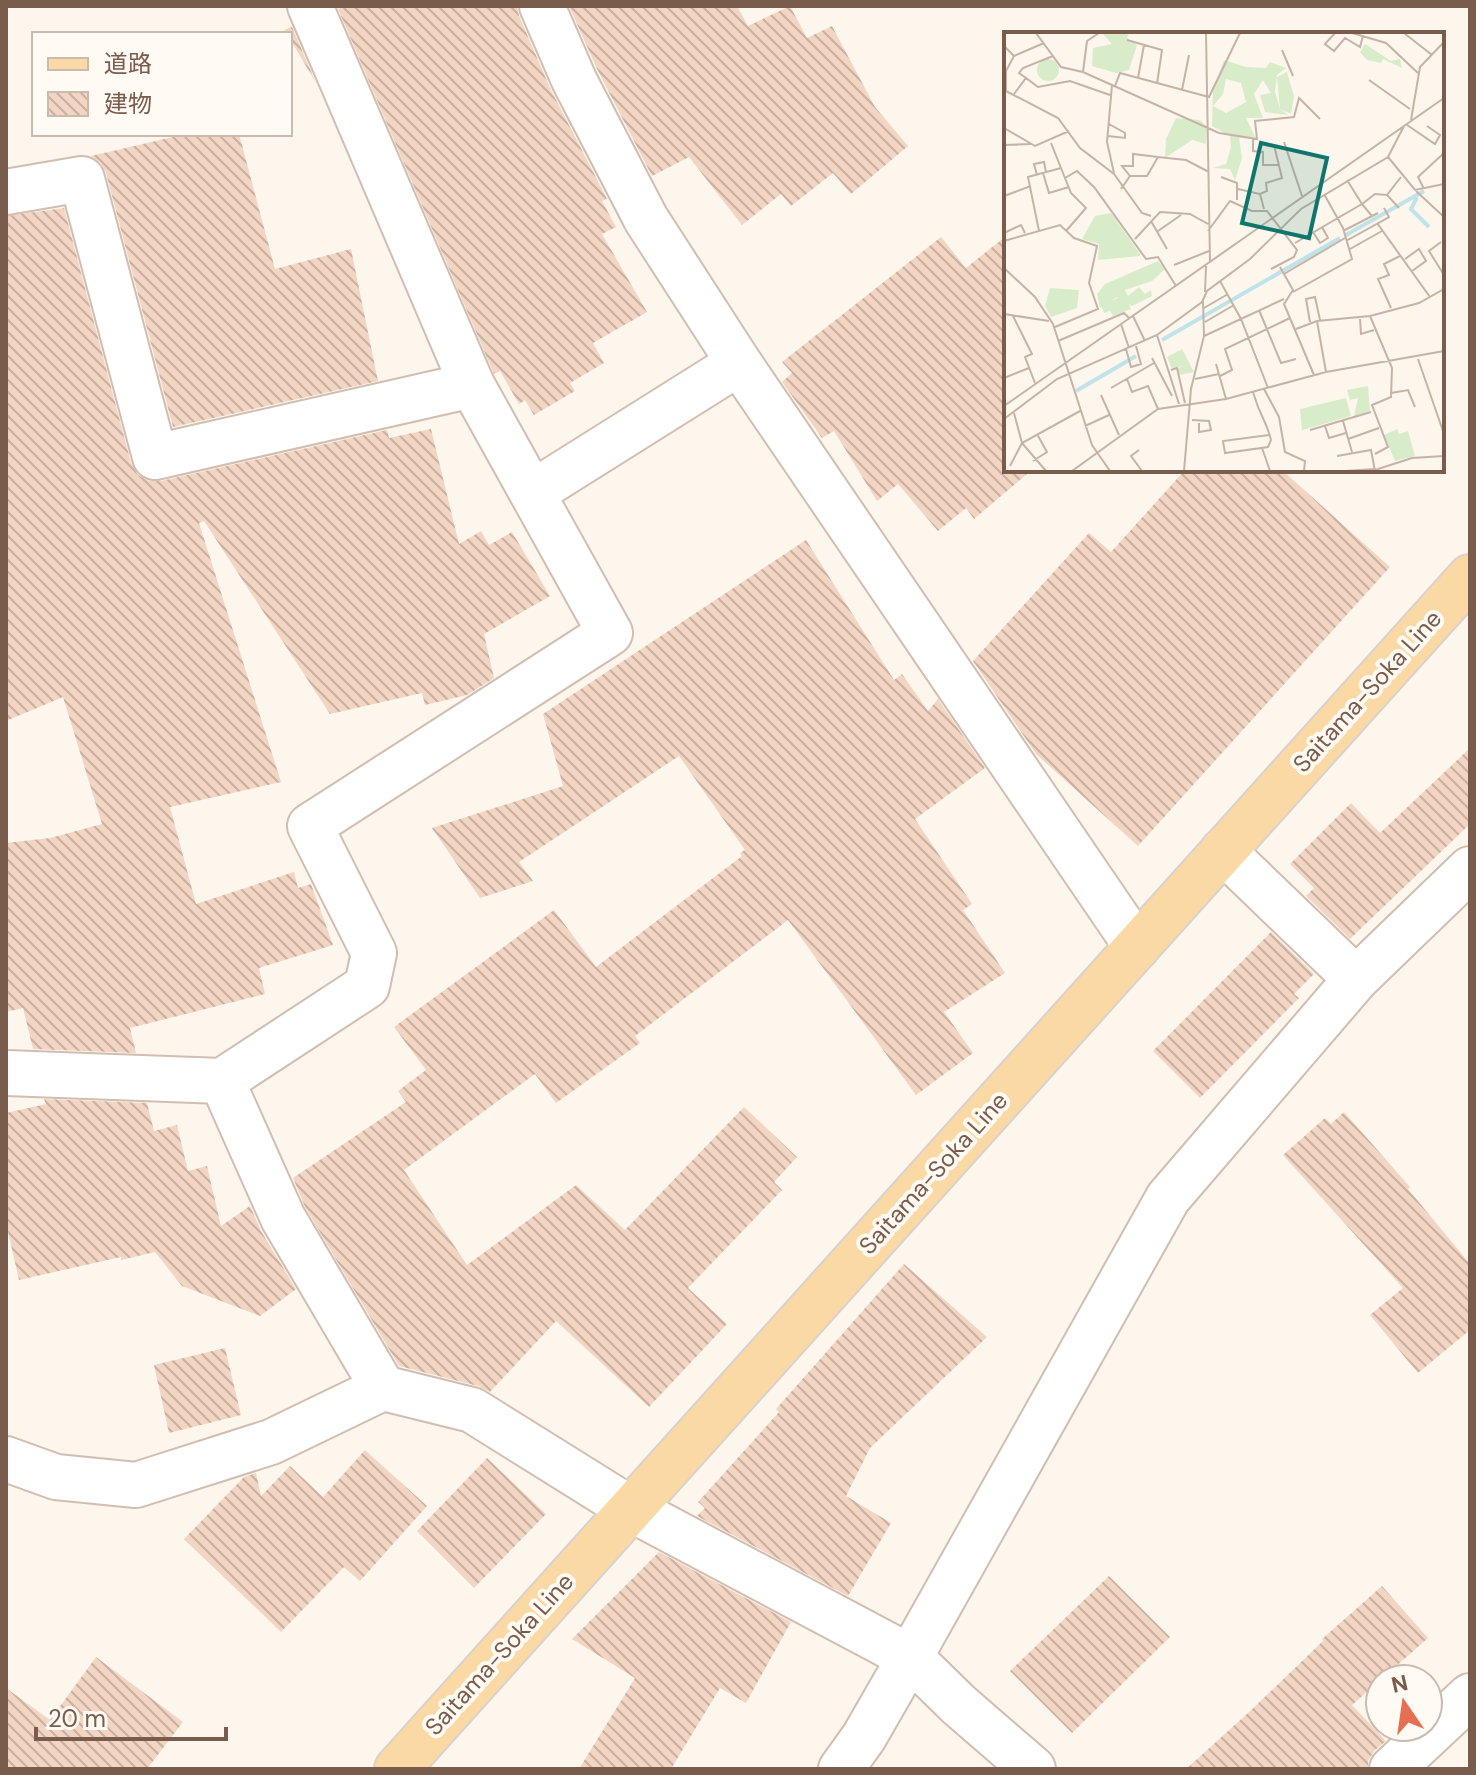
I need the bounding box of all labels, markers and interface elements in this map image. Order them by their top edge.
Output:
legend [32,32,292,136]
inset map [1004,32,1444,472]
text: 道路 [104,48,152,79]
text: 建物 [104,88,152,119]
street label: Saitama-Soka Line [1286,603,1448,779]
street label: Saitama-Soka Line [852,1085,1014,1261]
street label: Saitama-Soka Line [418,1566,580,1742]
north arrow [1364,1663,1444,1743]
text: N [1389,1668,1411,1700]
scale bar [36,1691,226,1741]
text: 20 m [48,1703,106,1734]

